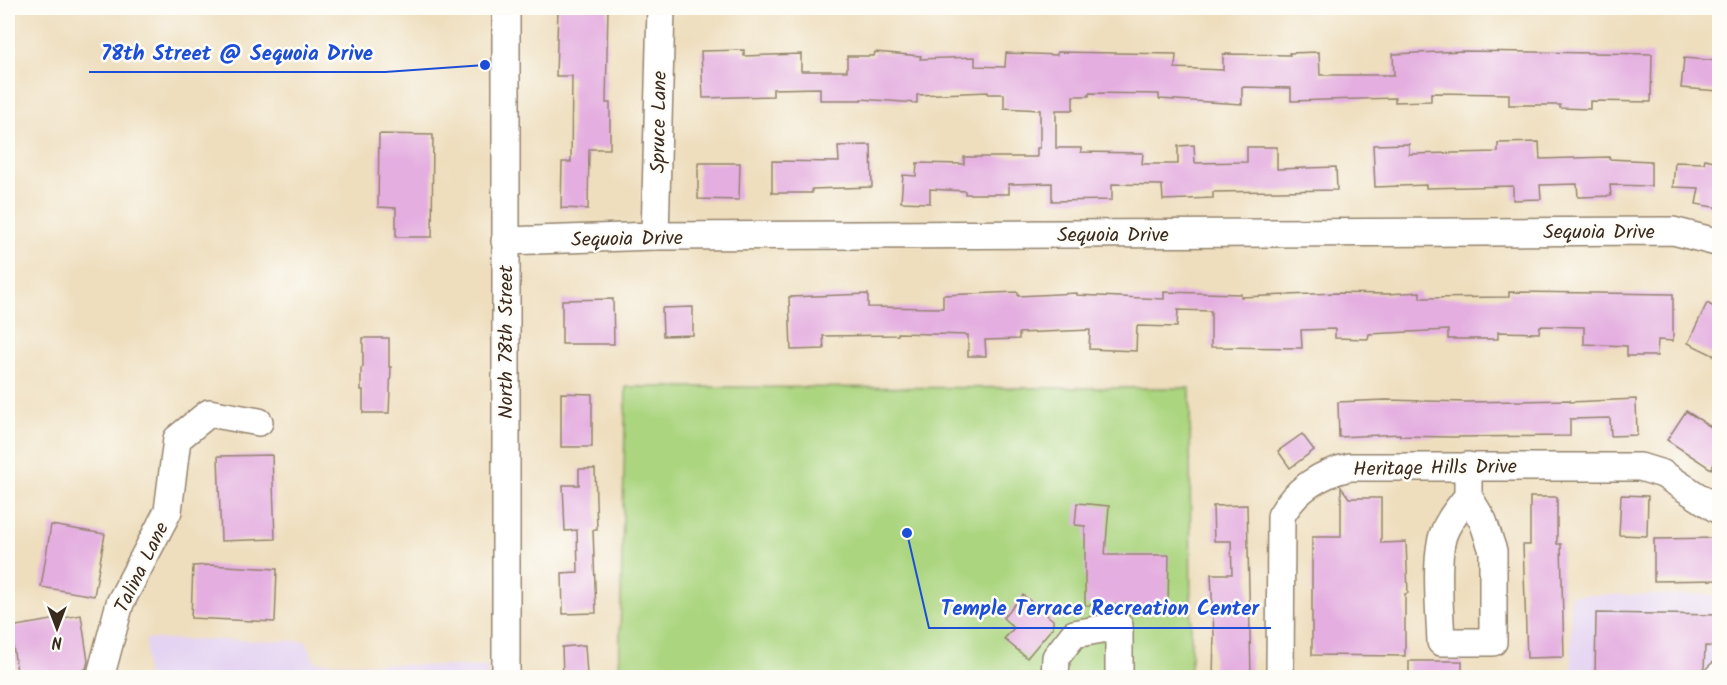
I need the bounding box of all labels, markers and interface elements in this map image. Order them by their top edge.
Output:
callout: 78th Street @ Sequoia Drive [89,33,385,72]
text: 78th Street @ Sequoia Drive [101,38,373,71]
street label: Spruce Lane [643,71,677,173]
street label: Sequoia Drive [1543,217,1655,249]
street label: Sequoia Drive [1057,220,1169,252]
street label: Sequoia Drive [571,223,683,257]
street label: North 78th Street [491,265,523,419]
street label: Heritage Hills Drive [1353,452,1517,486]
street label: Talina Lane [107,517,179,619]
callout: Temple Terrace Recreation Center [929,589,1271,628]
text: Temple Terrace Recreation Center [941,593,1261,626]
north arrow [27,598,87,658]
text: N [52,629,62,654]

